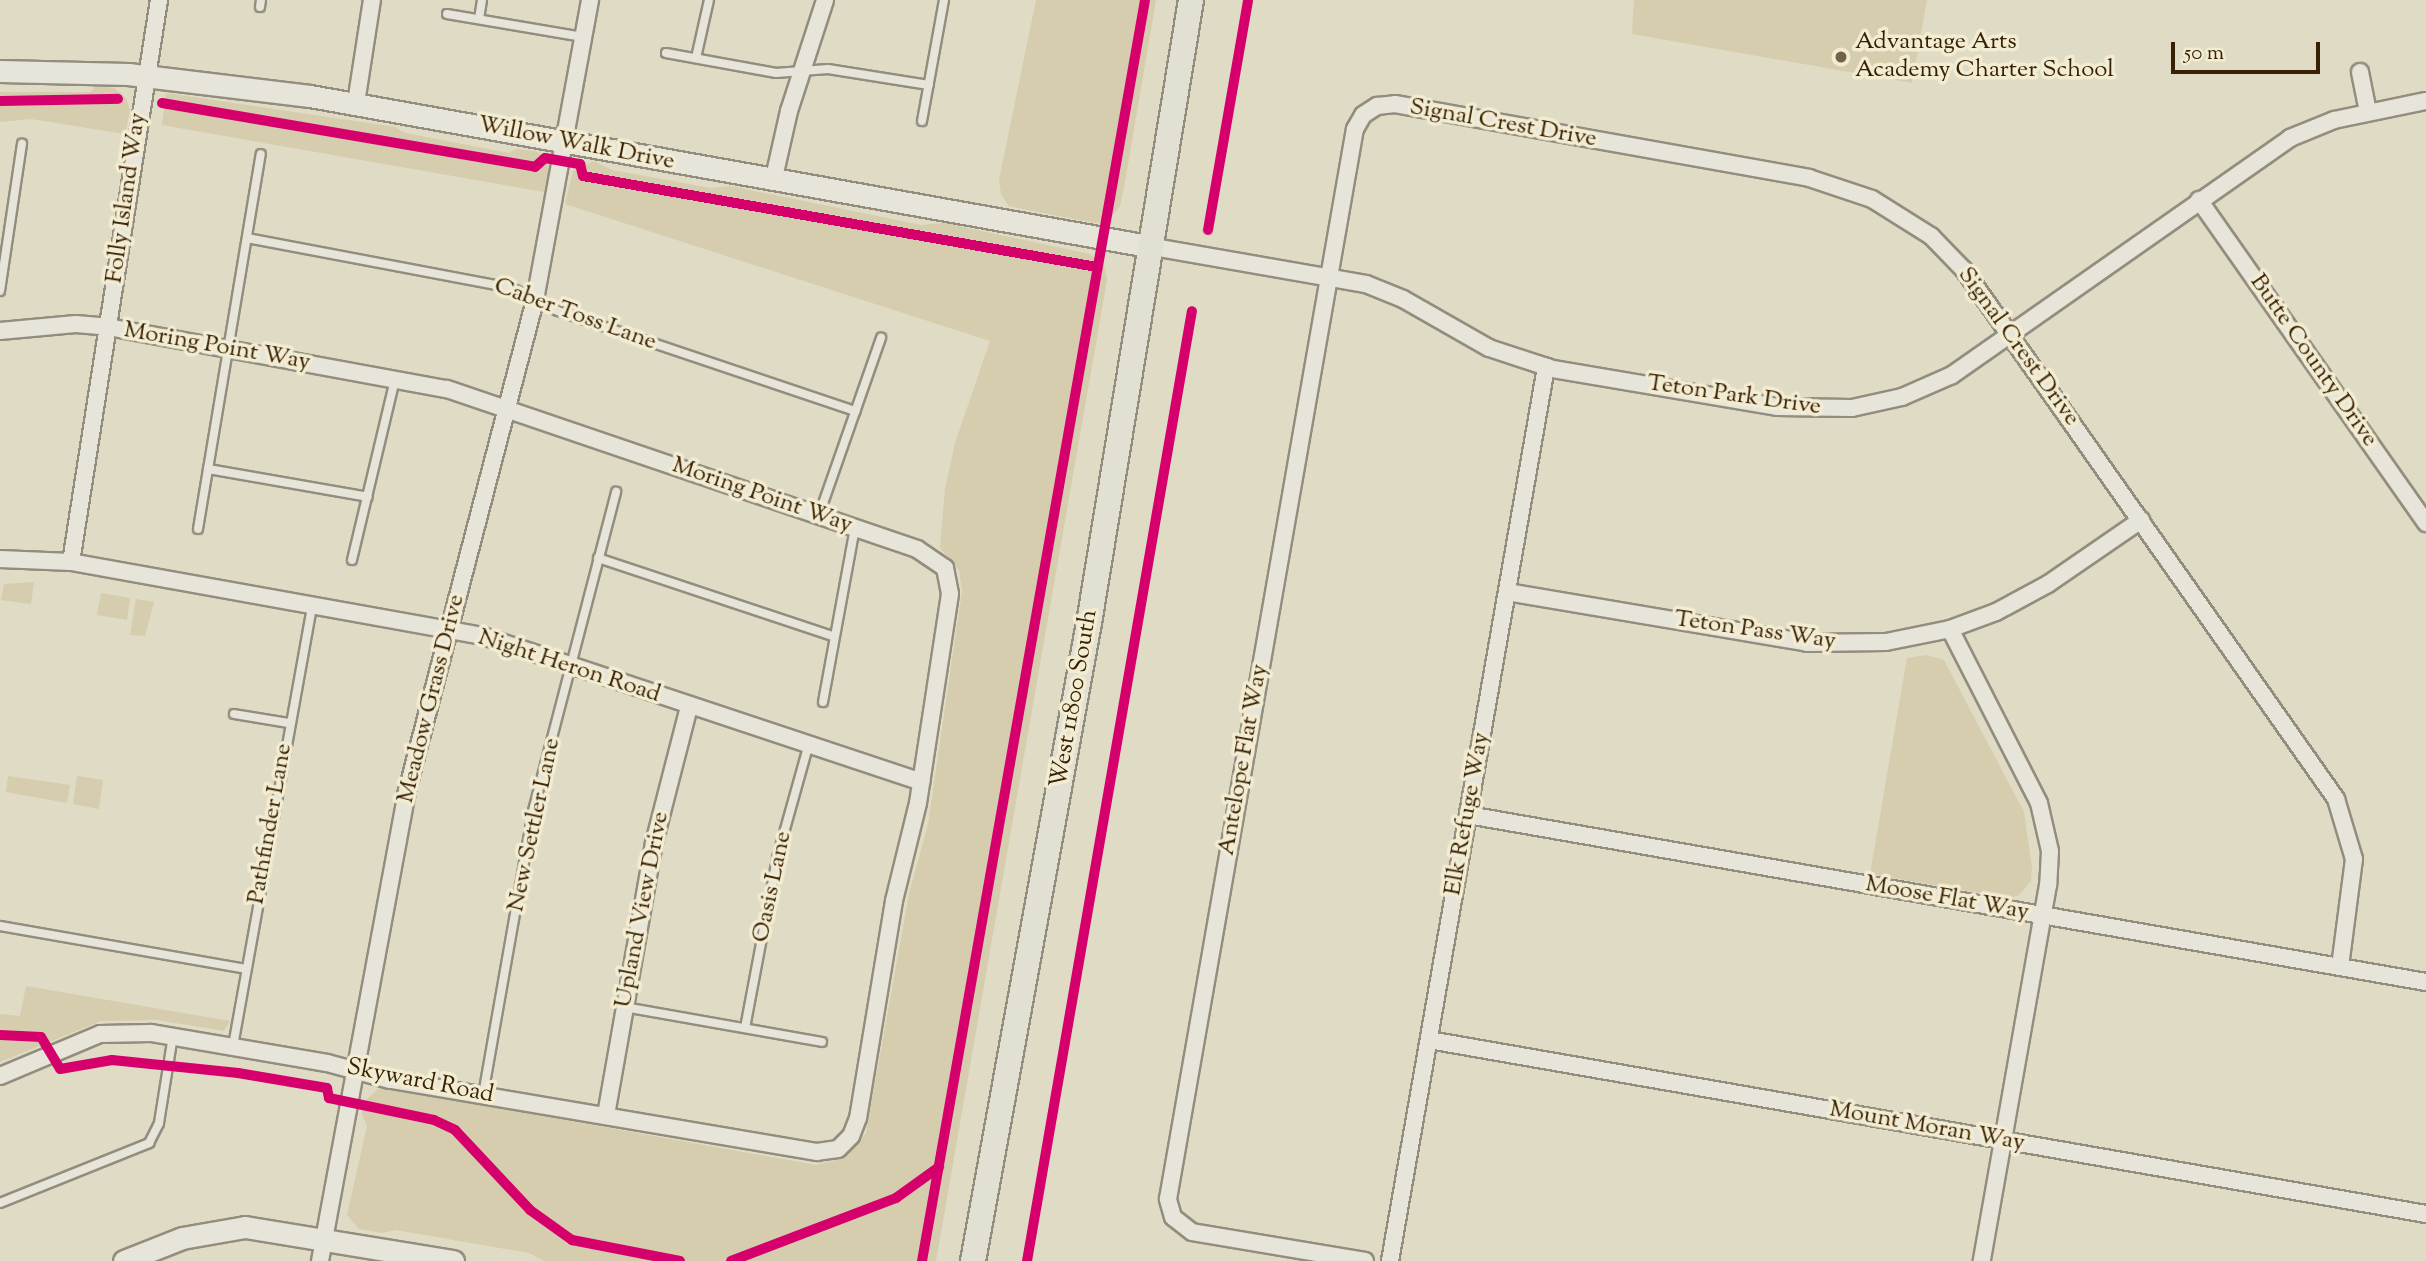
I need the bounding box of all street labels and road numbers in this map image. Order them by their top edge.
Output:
street label: Signal Crest Drive [1407,93,1599,155]
street label: Folly Island Way [101,111,153,285]
street label: Willow Walk Drive [475,111,677,177]
street label: Signal Crest Drive [1951,262,2085,432]
street label: Butte County Drive [2243,269,2383,453]
street label: Caber Toss Lane [490,272,660,358]
street label: Moring Point Way [121,316,313,378]
street label: Teton Park Drive [1645,370,1823,422]
street label: Moring Point Way [668,452,856,540]
street label: Meadow Grass Drive [392,592,472,806]
street label: Teton Pass Way [1672,605,1838,657]
street label: West 11800 South [1045,608,1105,790]
street label: Night Heron Road [474,624,664,710]
street label: Antelope Flat Way [1213,662,1275,858]
street label: Elk Refuge Way [1439,730,1497,898]
street label: New Settler Lane [503,735,567,915]
street label: Pathfinder Lane [243,741,299,907]
street label: Upland View Drive [610,809,676,1011]
street label: Oasis Lane [747,829,799,945]
street label: Moose Flat Way [1863,870,2031,928]
street label: Skyward Road [344,1054,496,1110]
street label: Mount Moran Way [1827,1096,2027,1158]

